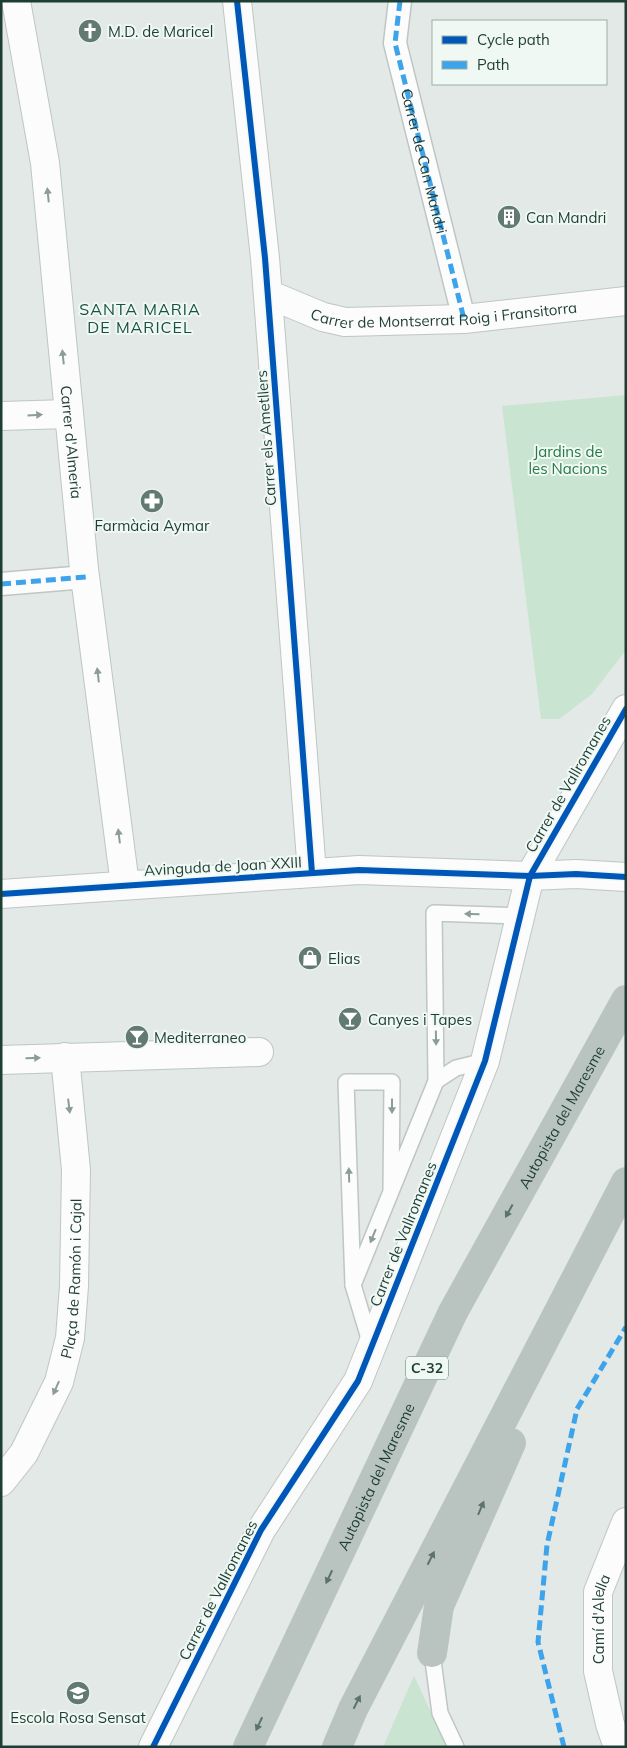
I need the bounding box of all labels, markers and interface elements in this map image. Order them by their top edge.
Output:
church icon: M.D. de Maricel [77,18,103,44]
legend [432,20,607,85]
place label: M.D. de Maricel [108,22,213,41]
text: Cycle path [477,30,550,49]
text: Path [477,55,509,74]
street label: Carrer de Can Mandri [397,86,452,236]
one-way arrow [44,187,52,203]
building icon: Can Mandri [496,204,522,230]
place label: Can Mandri [526,208,606,227]
street label: Carrer de Montserrat Roig i Fransitorra [308,297,578,332]
district label: SANTA MARIA DE MARICEL [79,299,201,337]
one-way arrow [59,349,67,365]
street label: Carrer els Ametllers [252,369,280,507]
street label: Carrer d'Almeria [57,385,87,500]
one-way arrow [27,410,43,418]
park label: Jardins de les Nacions [528,442,608,478]
pharmacy icon: Farmàcia Aymar [139,488,165,514]
place label: Farmàcia Aymar [95,516,210,535]
one-way arrow [94,667,102,683]
street label: Carrer de Vallromanes [521,712,615,856]
one-way arrow [115,828,123,844]
street label: Avinguda de Joan XXIII [144,852,302,880]
one-way arrow [464,910,480,918]
shop icon: Elias [297,945,323,971]
place label: Elias [328,949,360,968]
bar icon: Canyes i Tapes [337,1006,363,1032]
place label: Canyes i Tapes [368,1010,472,1029]
bar icon: Mediterraneo [124,1024,150,1050]
place label: Mediterraneo [154,1028,246,1047]
one-way arrow [432,1030,440,1046]
street label: Autopista del Maresme [514,1042,608,1192]
one-way arrow [25,1054,41,1062]
one-way arrow [65,1098,73,1114]
one-way arrow [388,1098,396,1114]
street label: Carrer de Vallromanes [365,1159,441,1309]
one-way arrow [345,1167,353,1183]
street label: Plaça de Ramón i Cajal [56,1198,85,1360]
one-way arrow [505,1204,513,1219]
one-way arrow [369,1228,376,1243]
road number: C-32 [406,1356,448,1380]
one-way arrow [52,1381,60,1395]
street label: Autopista del Maresme [333,1400,418,1553]
one-way arrow [478,1501,486,1516]
street label: Carrer de Vallromanes [174,1517,262,1663]
one-way arrow [427,1551,435,1565]
one-way arrow [324,1570,332,1584]
street label: Camí d'Alella [589,1571,614,1664]
school or university icon: Escola Rosa Sensat [65,1680,91,1706]
one-way arrow [353,1695,361,1710]
place label: Escola Rosa Sensat [10,1708,146,1727]
one-way arrow [255,1717,263,1731]

